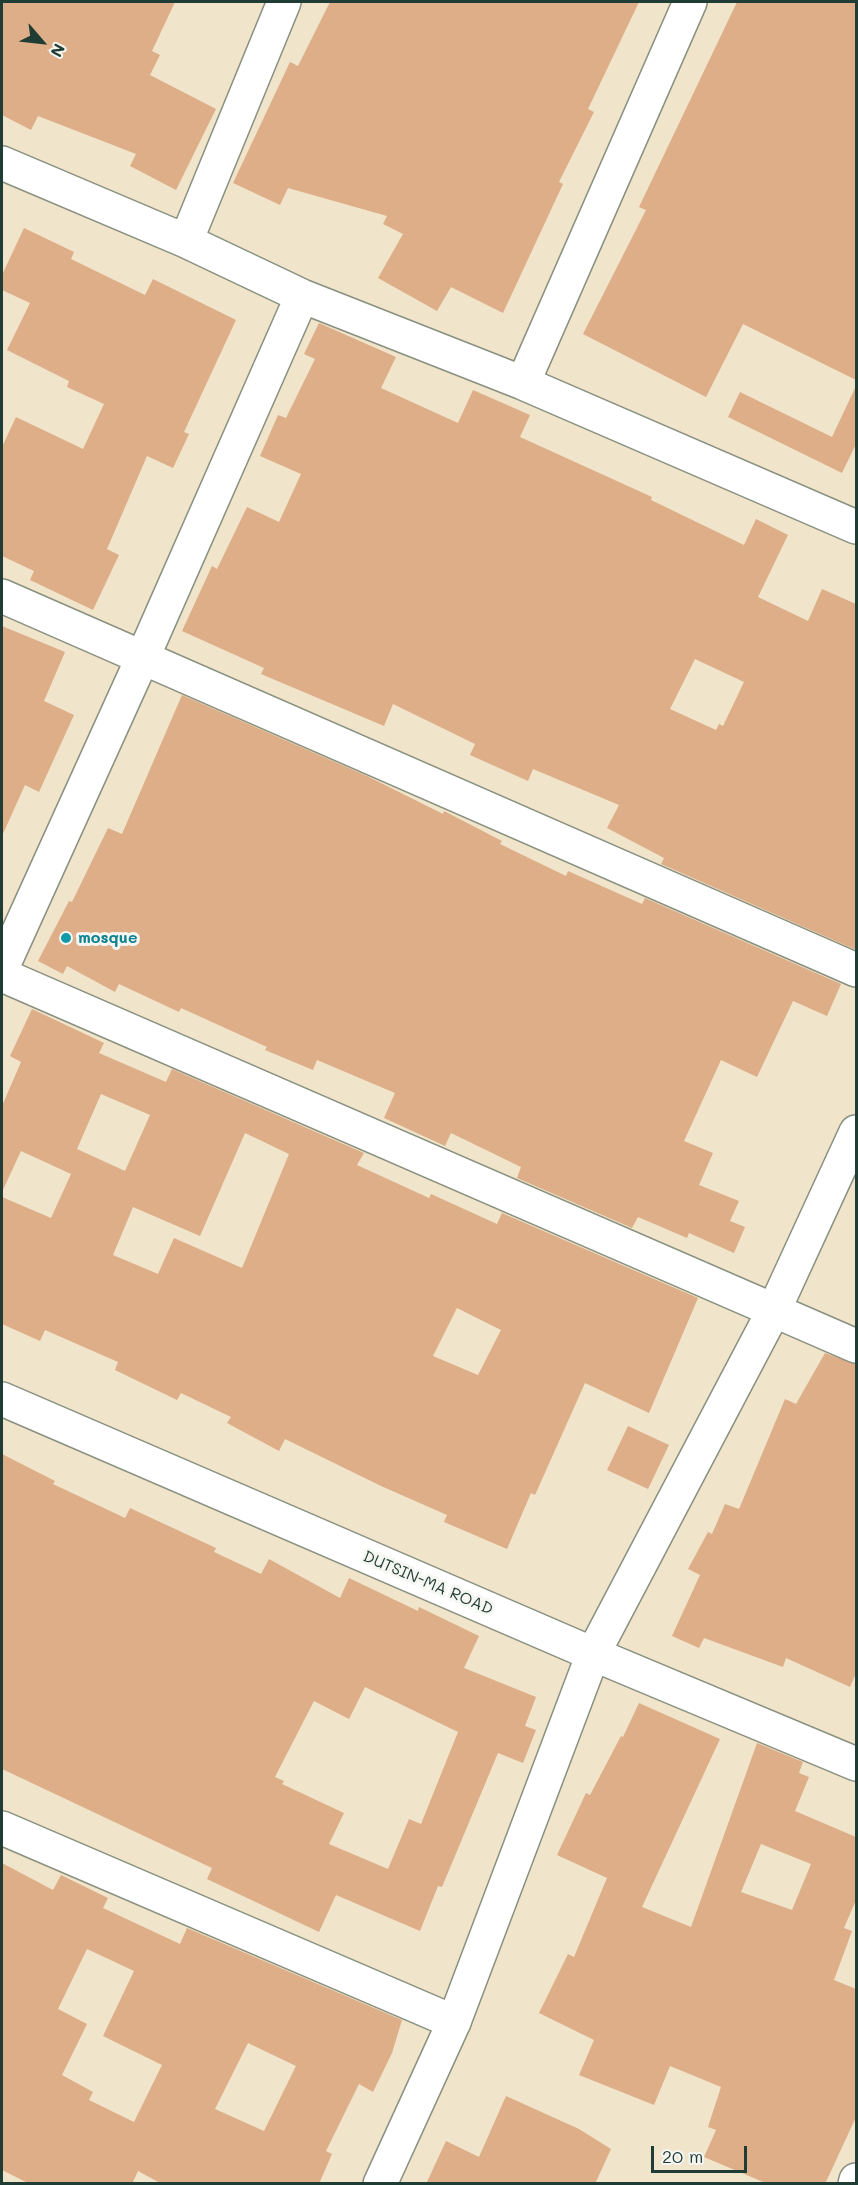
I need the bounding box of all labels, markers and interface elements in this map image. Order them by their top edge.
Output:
north arrow [12,12,72,72]
text: N [46,40,70,61]
place label: mosque [78,928,138,948]
marker: mosque [59,931,73,945]
street label: DUTSIN-MA ROAD [360,1547,496,1619]
scale bar [654,2134,750,2172]
text: 20 m [662,2144,703,2168]

